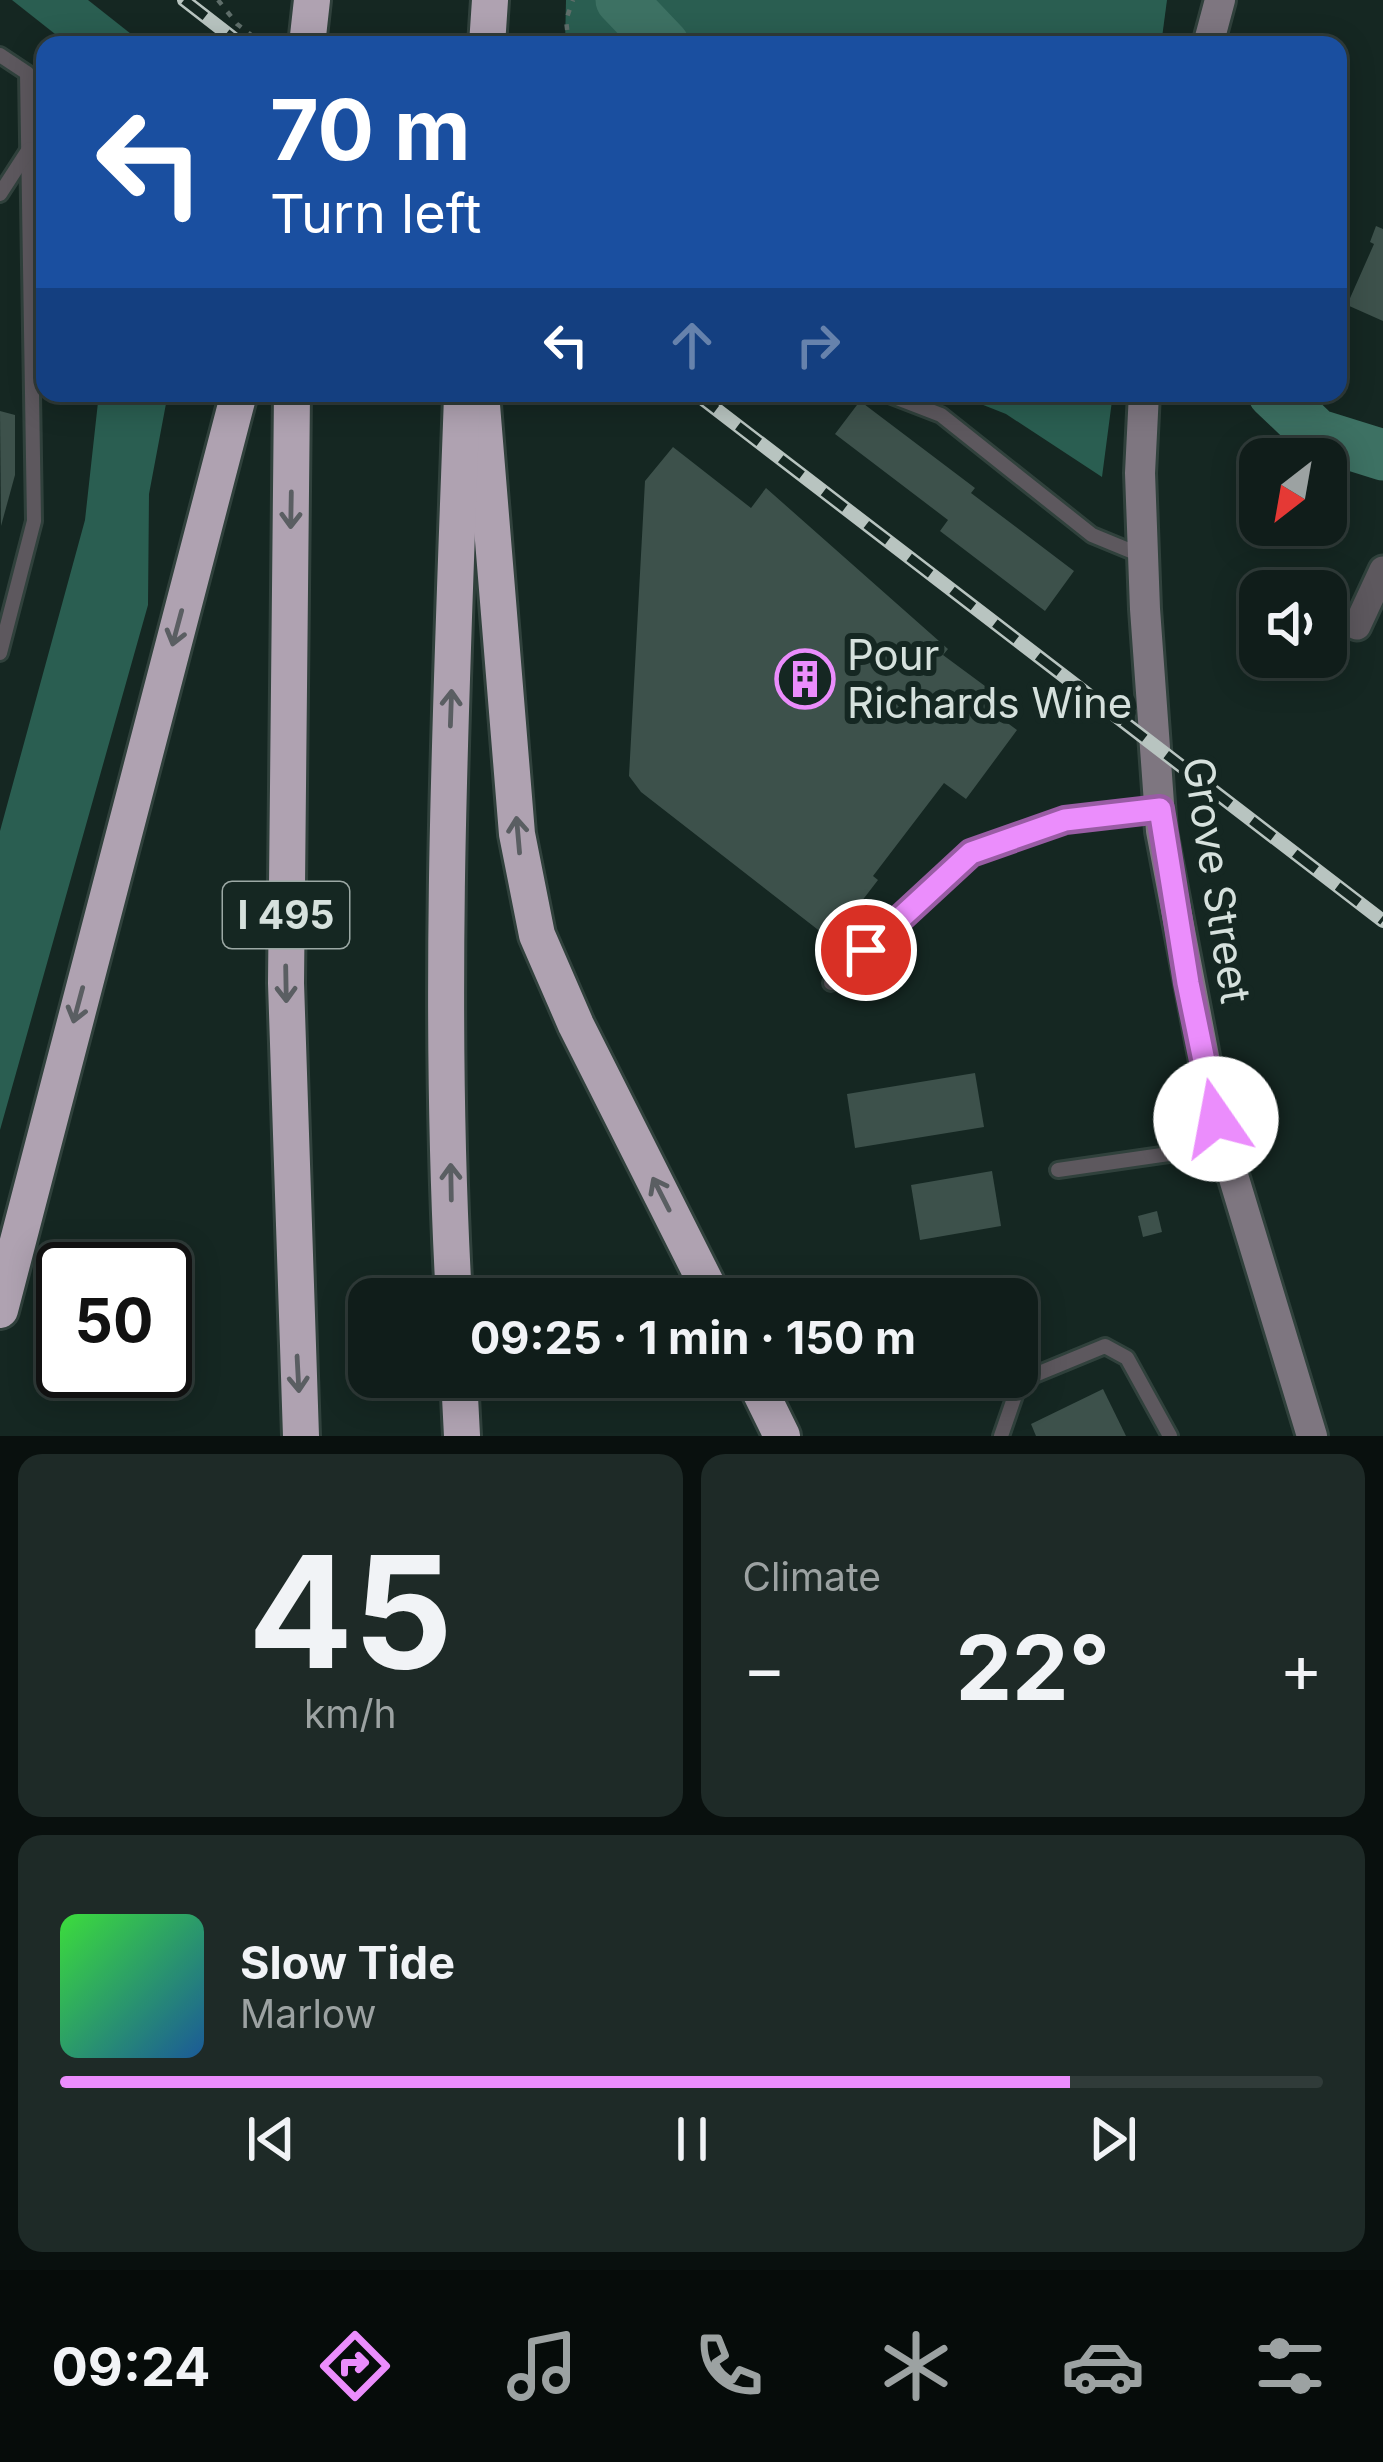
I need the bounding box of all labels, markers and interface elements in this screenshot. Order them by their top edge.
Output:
text: 70 m [270,79,471,180]
icon: left [72,84,228,240]
text: Turn left [270,181,481,246]
icon: left [533,312,599,378]
icon: ahead [659,312,725,378]
icon: right [785,312,851,378]
north arrow [1239,438,1347,546]
map controls [1239,438,1347,678]
one-way arrow [279,490,302,529]
button: sound [1239,570,1347,678]
one-way arrow [165,608,187,646]
place label: Pour Richards Wine [847,629,1132,728]
building icon: Pour Richards Wine [774,648,836,710]
one-way arrow [440,689,463,728]
street label: Grove Street [1173,753,1262,1007]
one-way arrow [506,816,529,855]
road number: I 495 [223,882,349,948]
pin [815,899,917,1001]
icon: arrive [833,917,899,983]
one-way arrow [275,964,297,1003]
one-way arrow [66,986,88,1024]
position arrow [1153,1056,1279,1182]
one-way arrow [440,1163,463,1202]
one-way arrow [649,1177,672,1213]
speed limit sign: 50 [36,1242,192,1398]
text: 09:25 · 1 min · 150 m [470,1310,916,1365]
one-way arrow [287,1354,310,1393]
text: 45 [248,1517,453,1706]
text: Climate [743,1553,881,1600]
text: 22° [955,1613,1110,1722]
text: − [743,1628,786,1708]
text: + [1279,1628,1323,1708]
text: km/h [304,1690,397,1737]
text: Slow Tide [240,1935,455,1990]
text: Marlow [240,1990,376,2037]
icon: previous [238,2106,304,2172]
icon: pause [659,2106,725,2172]
icon: next [1080,2106,1146,2172]
icon: directions [313,2324,397,2408]
icon: music [500,2324,584,2408]
icon: phone [687,2324,771,2408]
icon: climate [874,2324,958,2408]
icon: car [1061,2324,1145,2408]
icon: filters [1248,2324,1332,2408]
text: 09:24 [51,2334,211,2399]

